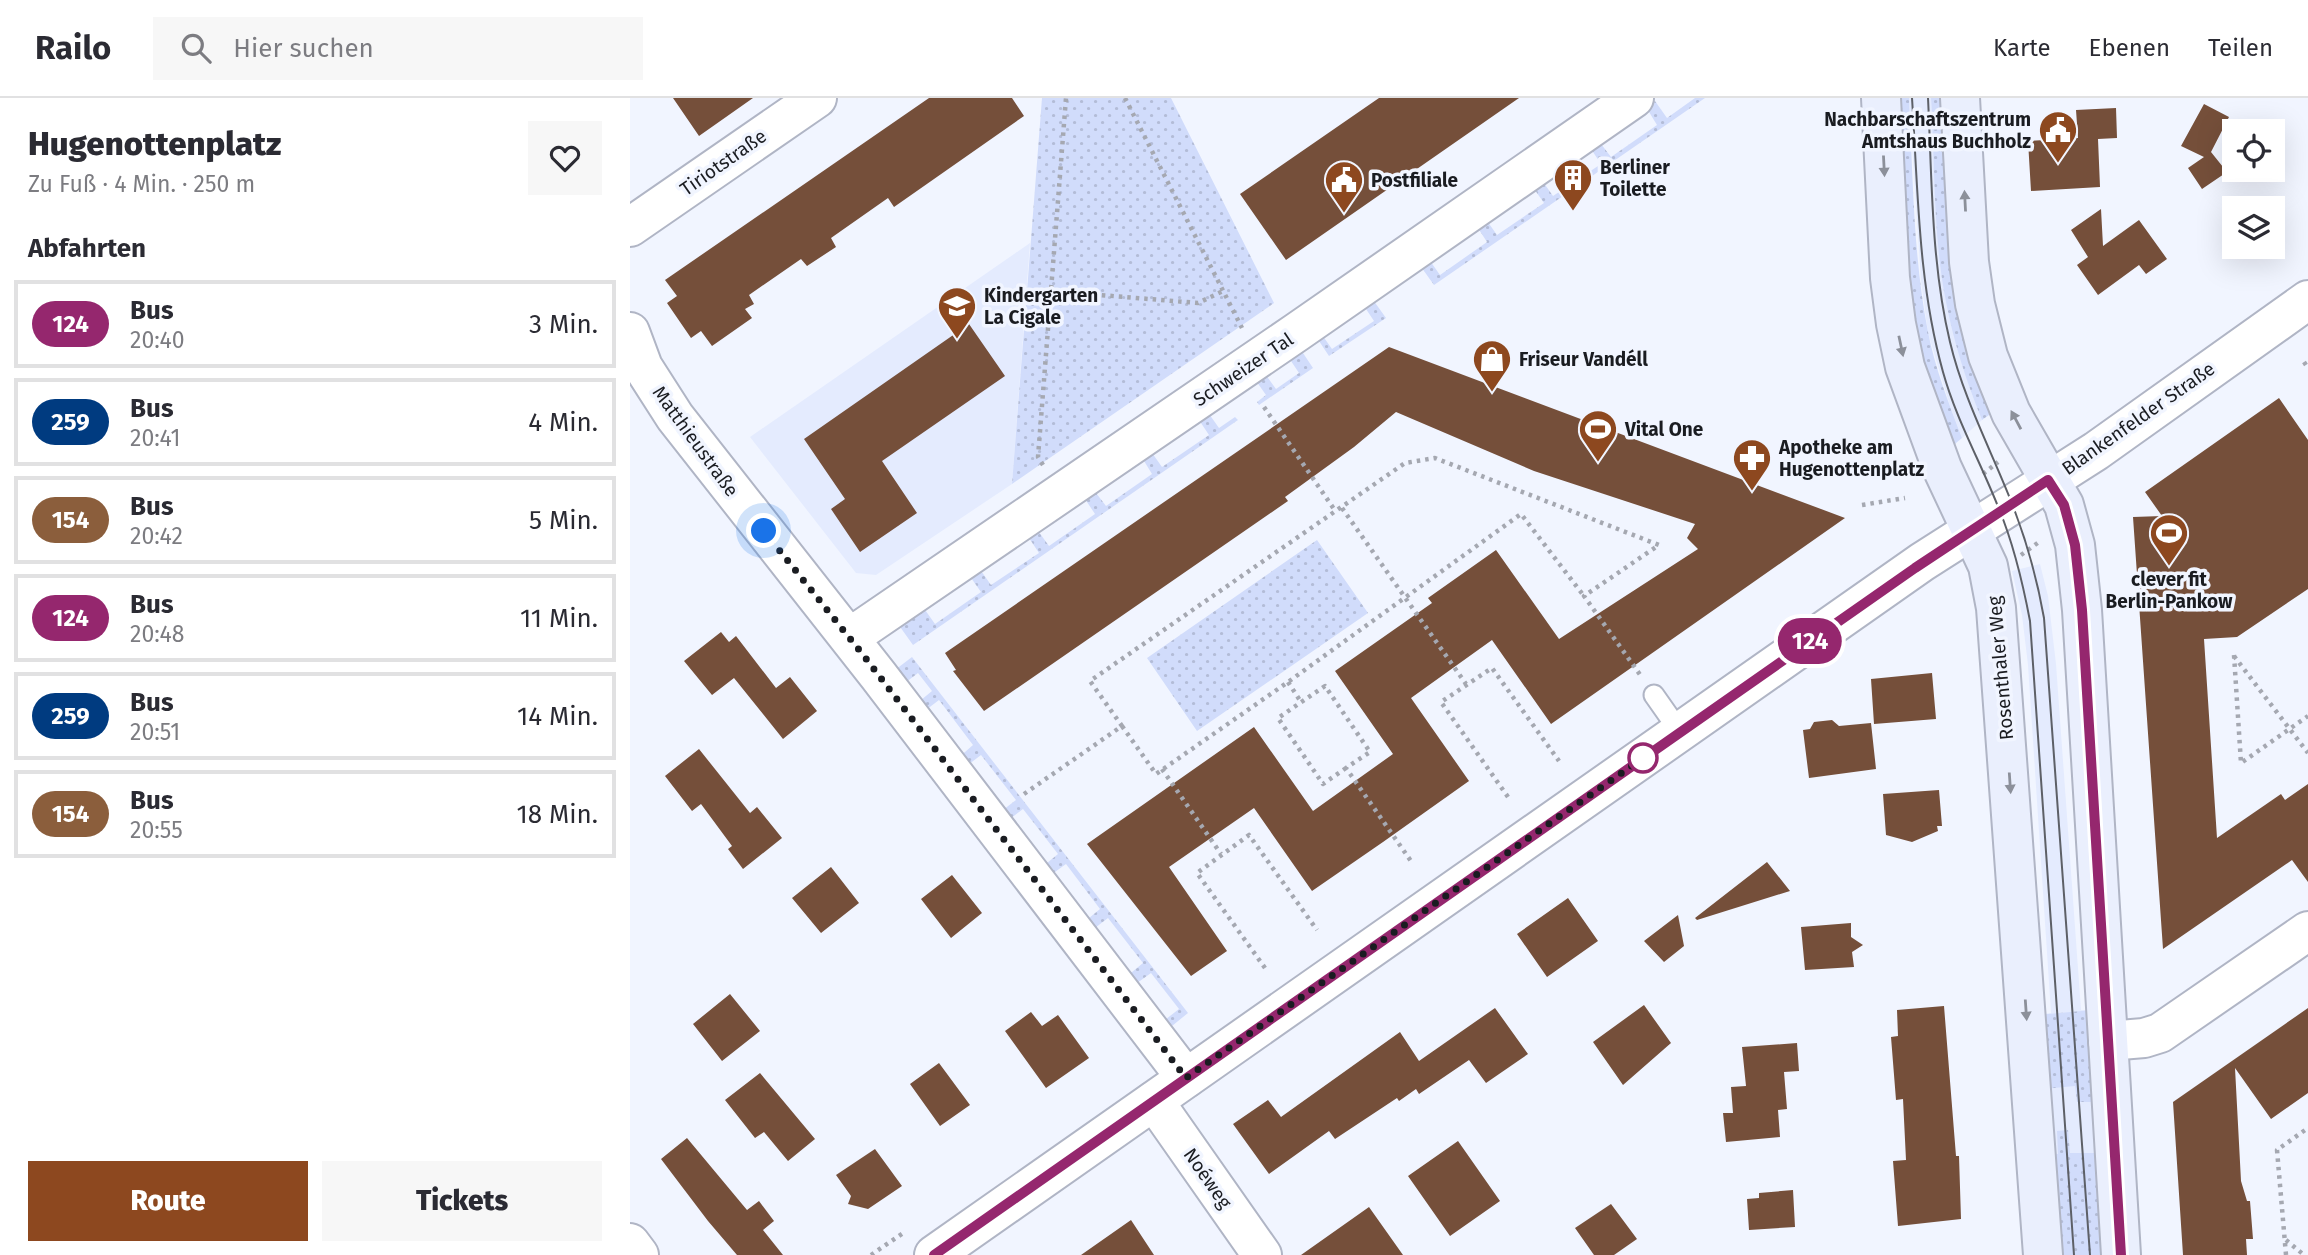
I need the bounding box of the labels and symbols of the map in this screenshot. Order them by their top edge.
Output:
place label: Nachbarschaftszentrum Amtshaus Buchholz [1824,108,2031,153]
public building icon: Nachbarschaftszentrum Amtshaus Buchholz [2037,109,2079,164]
street label: Tiriotstraße [676,124,771,201]
one-way arrow [1879,155,1890,177]
place label: Berliner Toilette [1600,156,1670,201]
building icon: Berliner Toilette [1552,157,1594,212]
public building icon: Postfiliale [1323,159,1365,214]
place label: Postfiliale [1371,169,1458,192]
one-way arrow [1960,189,1971,211]
place label: Kindergarten La Cigale [984,284,1098,329]
school or university icon: Kindergarten La Cigale [936,285,978,340]
street label: Schweizer Tal [1189,327,1298,411]
one-way arrow [1895,335,1906,357]
shop icon: Friseur Vandéll [1471,338,1513,393]
place label: Friseur Vandéll [1519,348,1648,371]
street label: Blankenfelder Straße [2057,357,2219,480]
street label: Matthieustraße [648,381,743,501]
sports icon: Vital One [1577,408,1619,463]
one-way arrow [2010,410,2021,430]
place label: Vital One [1624,418,1703,441]
place label: Apotheke am Hugenottenplatz [1778,436,1925,481]
pharmacy icon: Apotheke am Hugenottenplatz [1731,437,1773,492]
sports icon: clever fit Berlin-Pankow [2148,512,2190,567]
your location [746,513,781,548]
place label: clever fit Berlin-Pankow [2106,568,2233,613]
street label: Rosenthaler Weg [1983,595,2018,741]
line badge: 124 [1770,618,1850,664]
unlabelled marker [1628,743,1658,773]
one-way arrow [2005,772,2016,794]
one-way arrow [2021,999,2032,1021]
street label: Noéweg [1179,1144,1237,1213]

